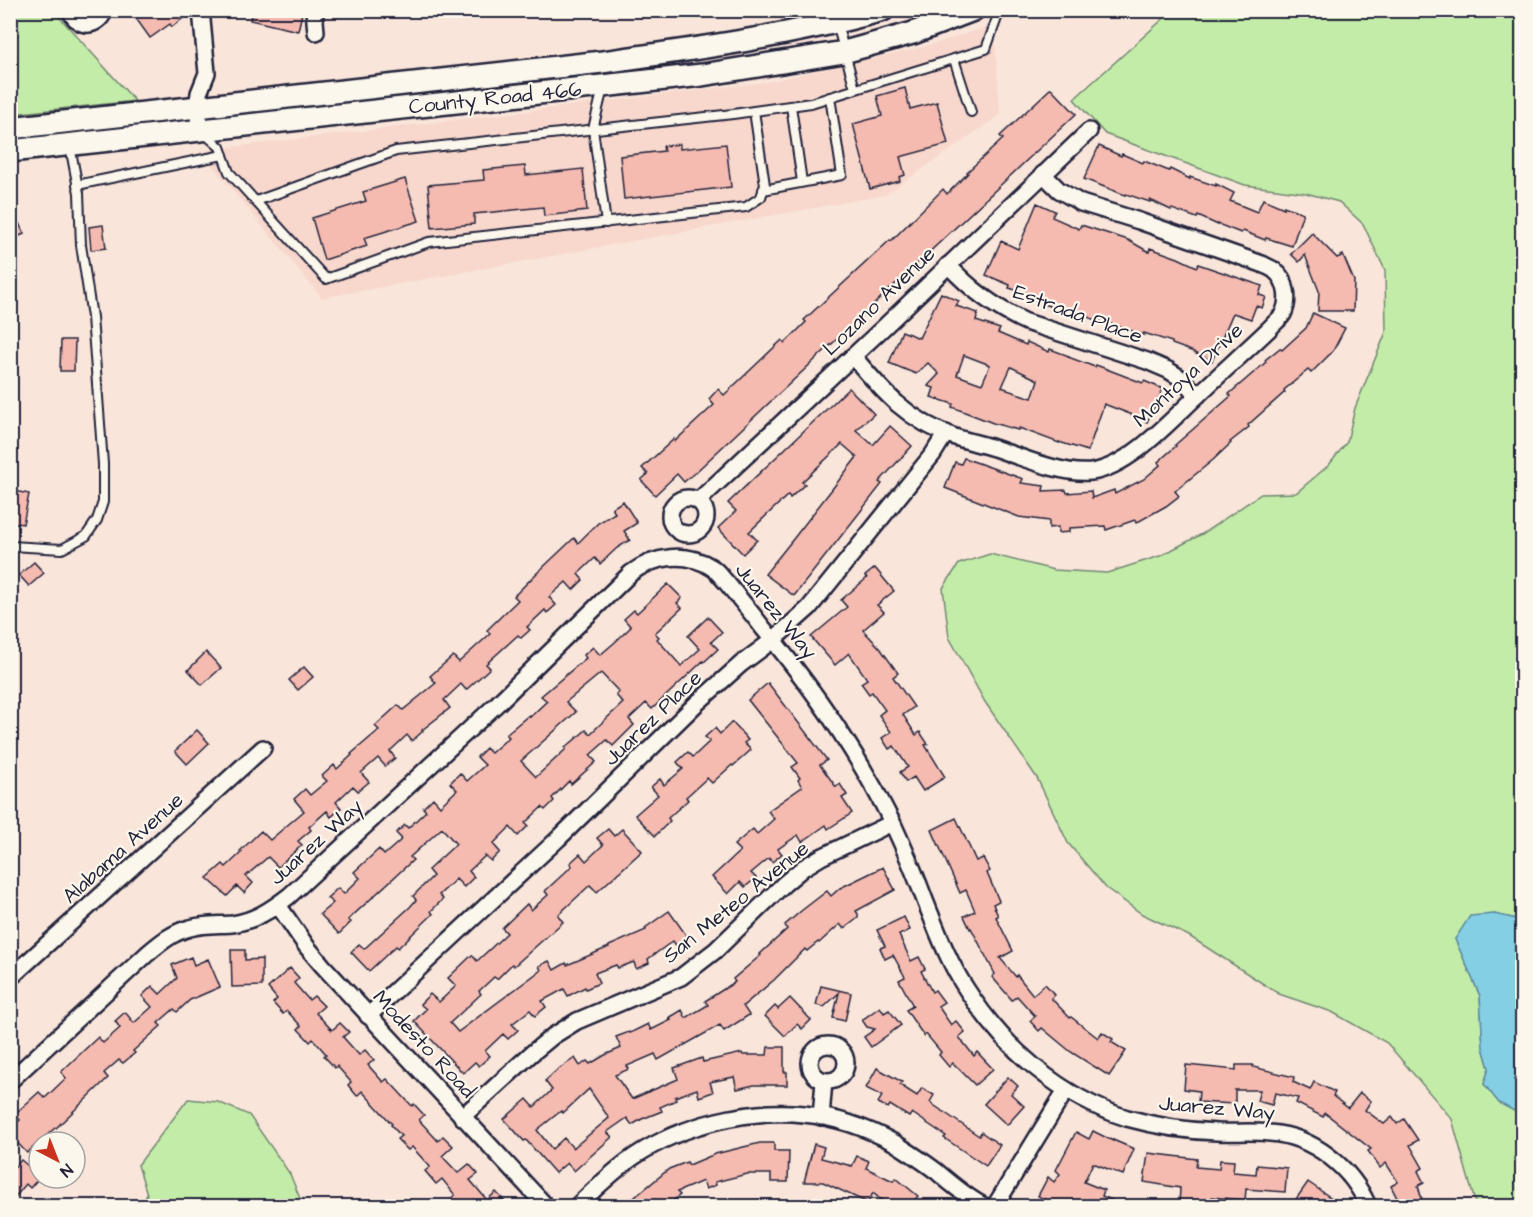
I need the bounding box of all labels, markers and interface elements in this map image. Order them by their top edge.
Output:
street label: County Road 466 [407,75,583,123]
street label: Lozano Avenue [816,240,942,362]
street label: Estrada Place [1009,277,1147,351]
street label: Montoya Drive [1126,316,1251,435]
street label: Juarez Way [727,557,824,667]
street label: Juarez Place [598,664,708,772]
street label: Alabama Avenue [56,786,190,910]
street label: Juarez Way [263,792,371,893]
street label: San Meteo Avenue [657,834,815,970]
street label: Modesto Road [366,983,482,1105]
street label: Juarez Way [1158,1088,1277,1130]
north arrow [27,1130,87,1190]
text: N [55,1159,77,1182]

